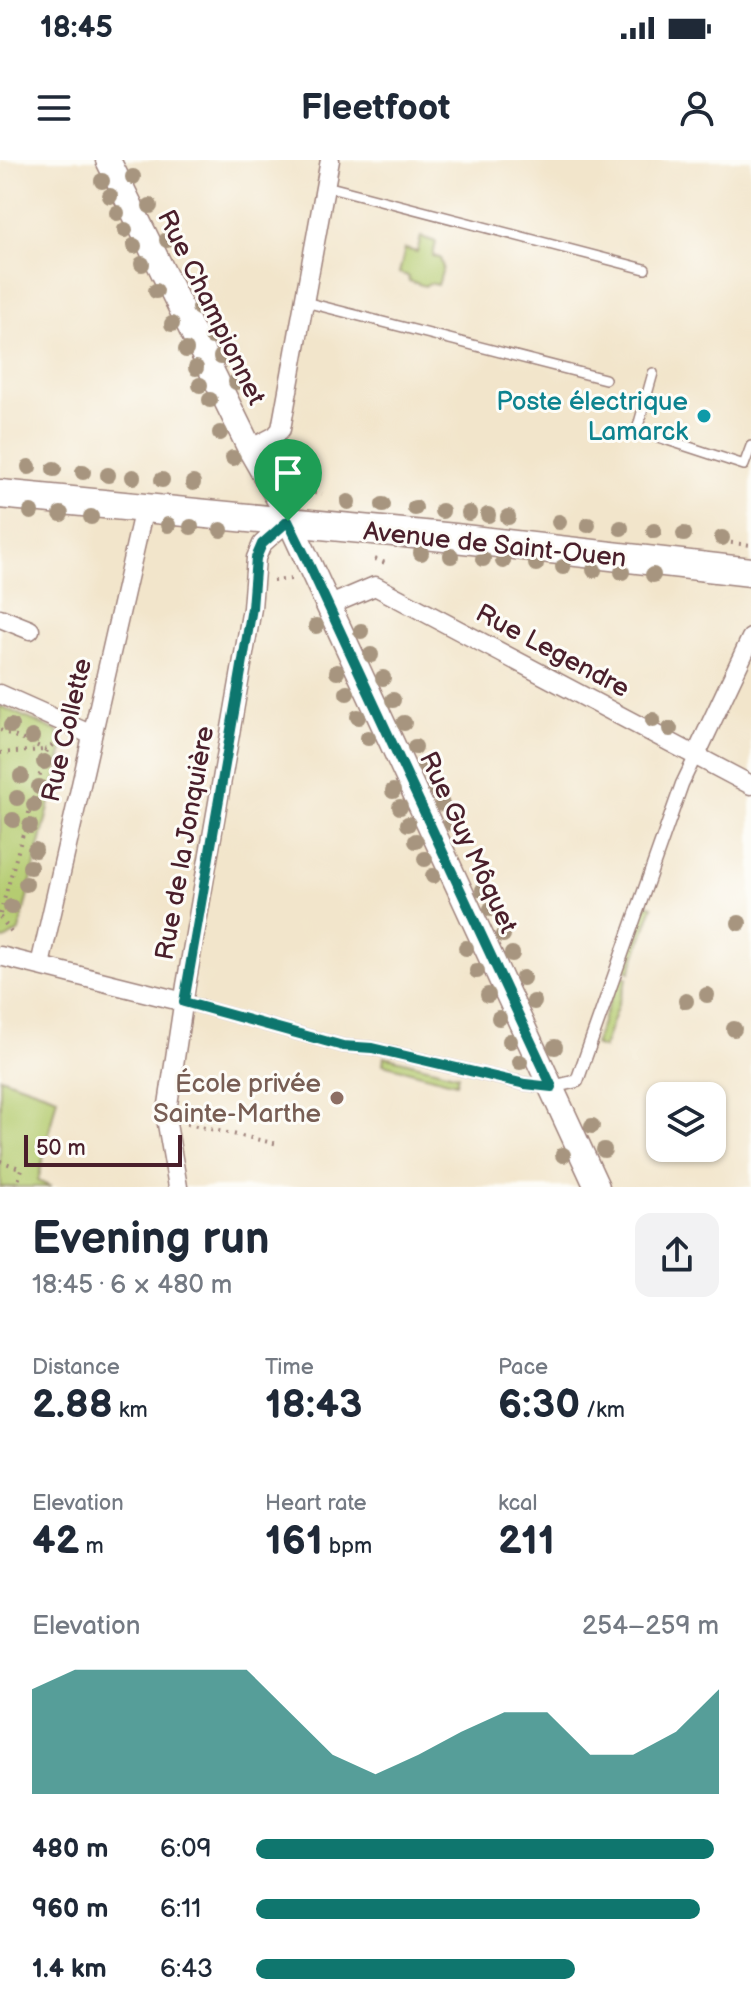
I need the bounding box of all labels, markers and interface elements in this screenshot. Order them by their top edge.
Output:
text: 18:45 [40,10,113,46]
icon: menu [32,86,76,130]
icon: person [675,86,719,130]
text: Fleetfoot [301,87,450,130]
street label: Rue Championnet [150,205,271,410]
place label: Poste électrique Lamarck [496,387,688,448]
marker: Poste électrique Lamarck [695,407,713,425]
pin [254,439,322,521]
icon: arrive [266,451,310,495]
street label: Avenue de Saint-Ouen [362,516,628,575]
street label: Rue Legendre [470,598,634,705]
street label: Rue Collette [36,656,99,805]
street label: Rue de la Jonquière [150,724,221,963]
street label: Rue Guy Môquet [412,747,523,938]
place label: École privée Sainte-Marthe [153,1068,321,1130]
map controls [646,1082,726,1162]
button: layers [646,1082,726,1162]
marker: École privée Sainte-Marthe [328,1089,346,1107]
scale bar [24,1131,182,1167]
text: 50 m [36,1135,86,1162]
text: Evening run [32,1213,269,1266]
button: share [635,1213,719,1297]
text: 18:45 · 6 × 480 m [32,1270,232,1301]
text: Distance [32,1354,120,1381]
text: Time [265,1354,314,1381]
text: Pace [498,1354,548,1381]
text: 2.88 [32,1381,113,1429]
text: 18:43 [265,1381,362,1429]
text: 6:30 [498,1381,580,1429]
text: km [113,1397,148,1424]
text: /km [580,1397,625,1424]
text: Elevation [32,1490,124,1517]
text: Heart rate [265,1490,367,1517]
text: kcal [498,1490,537,1517]
text: 42 [32,1517,80,1565]
text: 161 [265,1517,323,1565]
text: 211 [498,1517,555,1565]
text: m [80,1533,104,1560]
text: bpm [323,1533,372,1560]
text: Elevation [32,1611,140,1642]
text: 254–259 m [582,1611,719,1642]
text: 480 m [32,1834,108,1865]
text: 6:09 [160,1834,211,1865]
text: 960 m [32,1894,108,1925]
text: 6:11 [160,1894,201,1925]
text: 1.4 km [32,1954,107,1985]
text: 6:43 [160,1954,213,1985]

